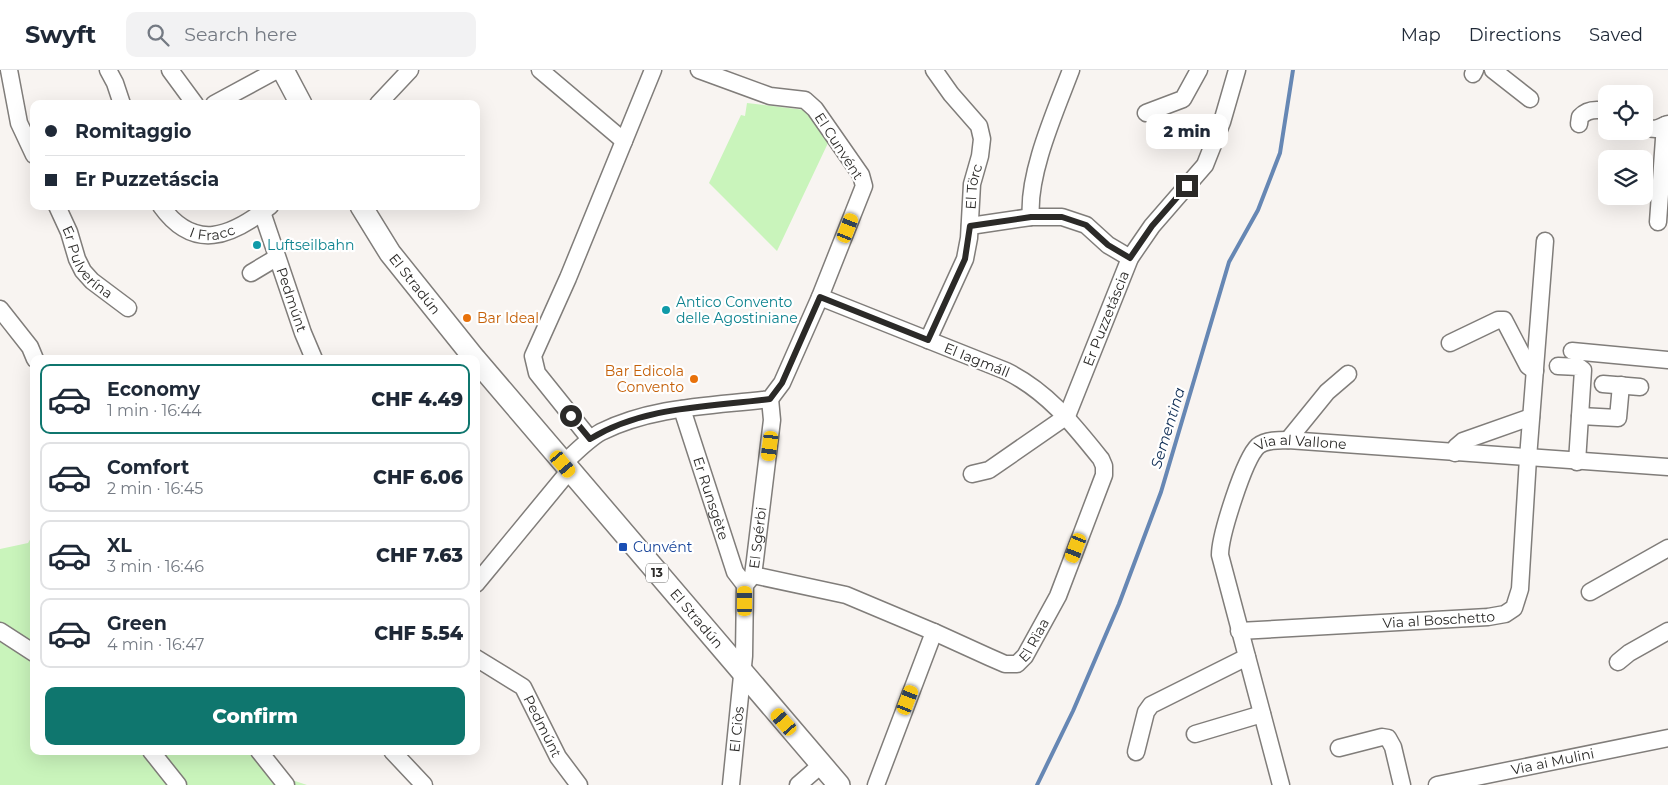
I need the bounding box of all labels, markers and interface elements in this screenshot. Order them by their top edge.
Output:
search box [126,12,476,57]
text: Swyft [25,20,96,49]
icon: search [144,21,172,49]
text: Search here [184,23,297,46]
text: Map [1401,24,1441,46]
text: Directions [1469,24,1561,46]
text: Saved [1589,24,1643,46]
map controls [1598,85,1653,205]
button: locate [1598,85,1653,140]
street label: El Cunvént [811,109,867,183]
callout: 2 min [1146,114,1228,148]
text: Romitaggio [75,120,192,143]
text: 2 min [1163,122,1211,141]
button: layers [1598,150,1653,205]
street label: El Törc [962,162,986,210]
text: Er Puzzetáscia [75,168,219,191]
route end [1176,175,1198,197]
car [835,211,860,245]
street label: I Fracc [187,221,238,244]
street label: Er Pulverína [58,223,116,302]
place label: Luftseilbahn [267,236,354,254]
marker: Luftseilbahn [251,239,263,251]
street label: El Stradún [385,250,445,318]
street label: Pedmúnt [272,265,311,335]
street label: Er Puzzetáscia [1079,268,1133,369]
place label: Antico Convento delle Agostiniane [676,293,798,327]
marker: Antico Convento delle Agostiniane [660,304,672,316]
place label: Bar Ideal [477,309,539,327]
marker: Bar Ideal [461,312,473,324]
street label: El Iagmáll [941,339,1013,381]
place label: Bar Edicola Convento [605,362,684,396]
marker: Bar Edicola Convento [688,373,700,385]
icon: car [47,377,92,422]
text: Economy [107,378,200,401]
water label: Sementina [1146,385,1189,471]
text: CHF 4.49 [371,388,463,411]
text: 1 min · 16:44 [107,401,202,420]
route start [560,405,582,427]
car [760,430,779,462]
street label: Via al Vallone [1251,431,1347,455]
car [547,448,578,480]
street label: Er Runsgète [689,454,733,542]
icon: car [47,455,92,500]
text: Comfort [107,456,189,479]
text: CHF 6.06 [373,466,463,489]
text: 2 min · 16:45 [107,479,203,498]
street label: El Sgérbi [745,506,770,570]
car [1063,531,1088,565]
icon: car [47,533,92,578]
text: XL [107,534,132,557]
place label: Cunvént [633,538,693,556]
marker: Cunvént [617,541,629,553]
text: CHF 7.63 [376,544,463,567]
text: 3 min · 16:46 [107,557,204,576]
road number: 13 [646,563,668,582]
street label: El Stradún [666,585,727,652]
car [737,586,752,616]
street label: Via al Boschetto [1382,607,1497,632]
icon: car [47,611,92,656]
text: Green [107,612,167,635]
street label: El Rïaa [1015,615,1053,666]
text: CHF 5.54 [374,622,463,645]
text: 4 min · 16:47 [107,635,204,654]
car [895,683,920,717]
button: Confirm [45,687,465,745]
street label: Pedmúnt [519,692,566,761]
street label: El Ciòs [725,705,748,753]
car [768,706,799,738]
street label: Via ai Mulini [1509,744,1596,779]

